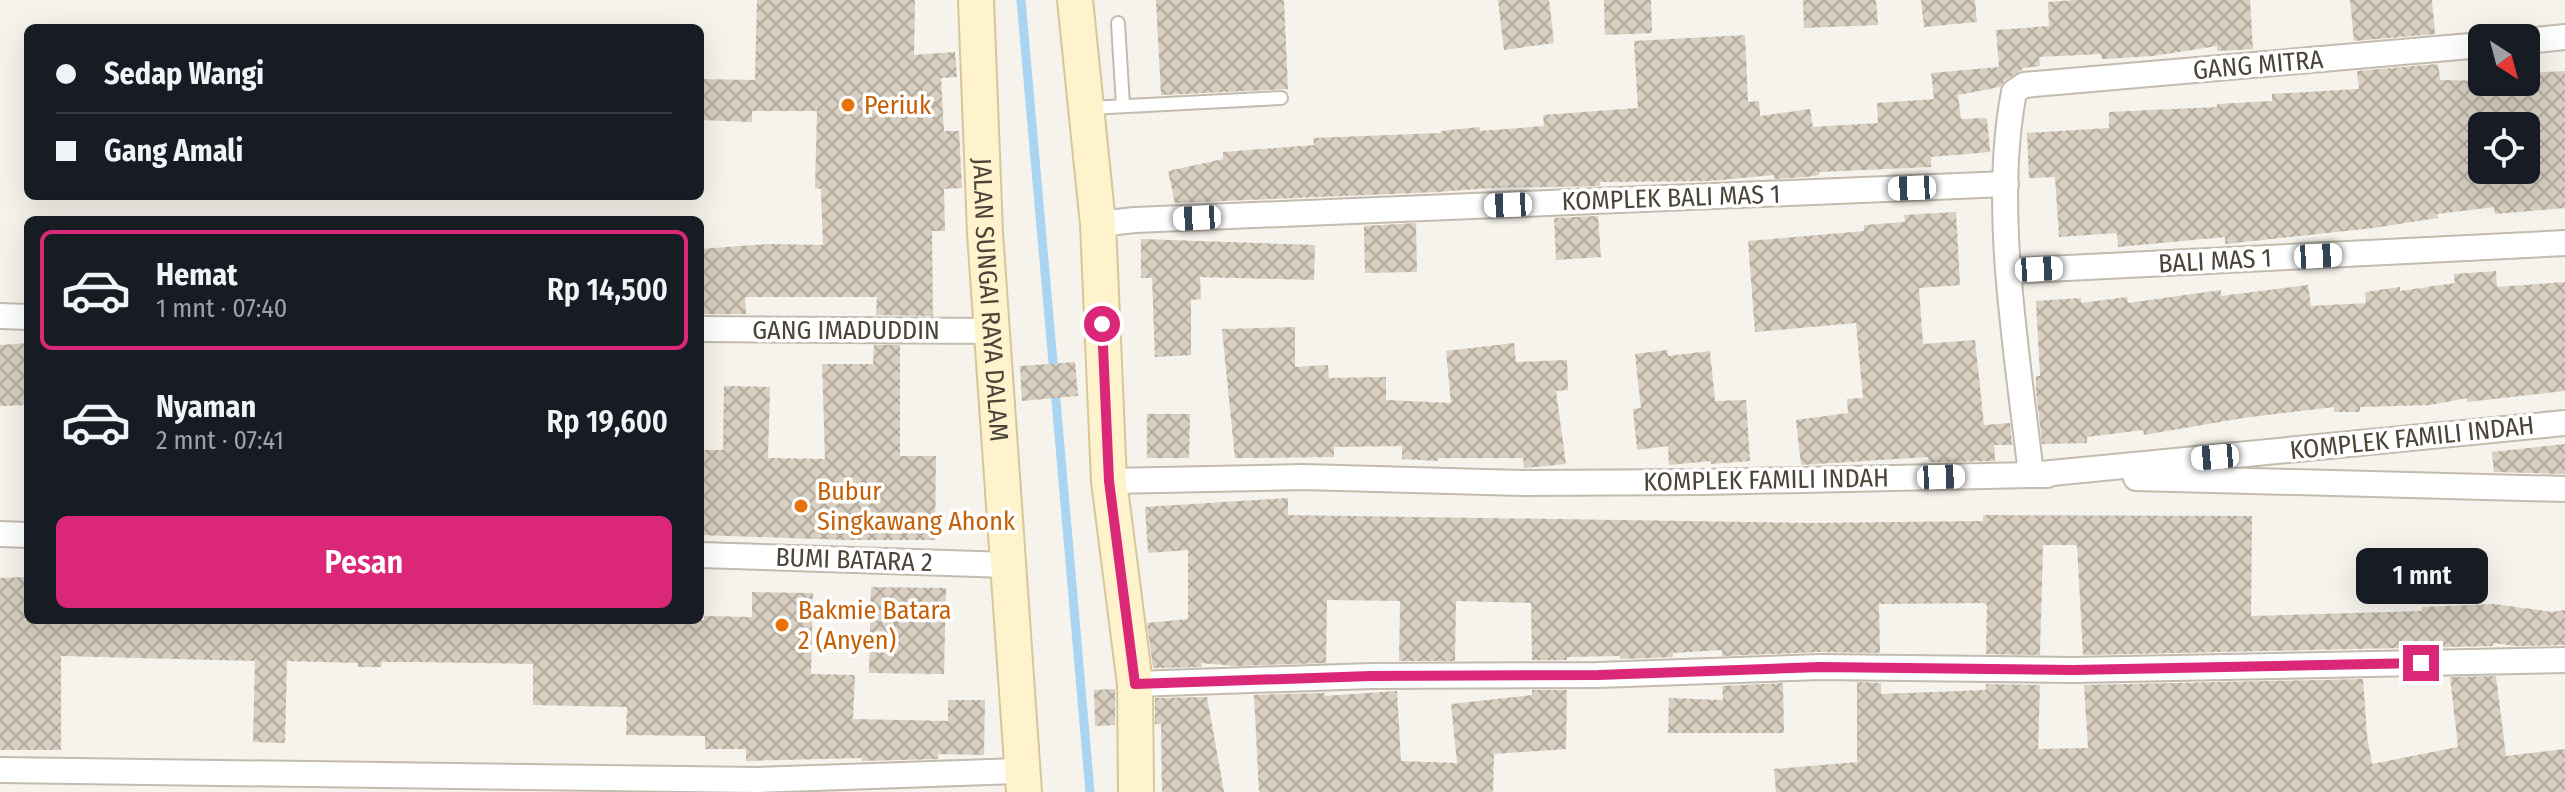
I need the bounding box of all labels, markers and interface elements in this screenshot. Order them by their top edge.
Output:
north arrow [2468,24,2540,96]
map controls [2468,24,2540,184]
street label: GANG MITRA [2192,44,2325,86]
text: Sedap Wangi [104,56,264,92]
place label: Periuk [864,90,932,121]
marker: Periuk [839,96,857,114]
button: locate [2468,112,2540,184]
text: Gang Amali [104,133,243,169]
street label: JALAN SUNGAI RAYA DALAM [967,157,1015,442]
car [1888,175,1936,201]
street label: KOMPLEK BALI MAS 1 [1561,179,1781,217]
car [1484,192,1532,218]
car [1172,205,1222,231]
street label: BALI MAS 1 [2158,243,2272,279]
car [2293,243,2343,269]
icon: car [60,254,132,326]
car [2014,256,2064,282]
text: Hemat [156,257,238,293]
text: Rp 14,500 [547,272,668,308]
text: 1 mnt · 07:40 [156,293,287,324]
route start [1084,306,1120,342]
street label: GANG IMADUDDIN [752,315,940,346]
icon: car [60,386,132,458]
text: Nyaman [156,389,256,425]
text: Rp 19,600 [547,404,668,440]
street label: KOMPLEK FAMILI INDAH [2288,410,2536,466]
text: 2 mnt · 07:41 [156,425,284,456]
car [2190,443,2240,471]
street label: KOMPLEK FAMILI INDAH [1643,462,1889,498]
car [1917,464,1965,490]
place label: Bubur Singkawang Ahonk [817,476,1016,537]
marker: Bubur Singkawang Ahonk [792,497,810,515]
button: Pesan [56,516,672,608]
street label: BUMI BATARA 2 [775,542,933,578]
callout: 1 mnt [2355,547,2487,603]
text: 1 mnt [2393,560,2451,591]
place label: Bakmie Batara 2 (Anyen) [798,595,952,656]
marker: Bakmie Batara 2 (Anyen) [773,616,791,634]
route end [2403,645,2439,681]

